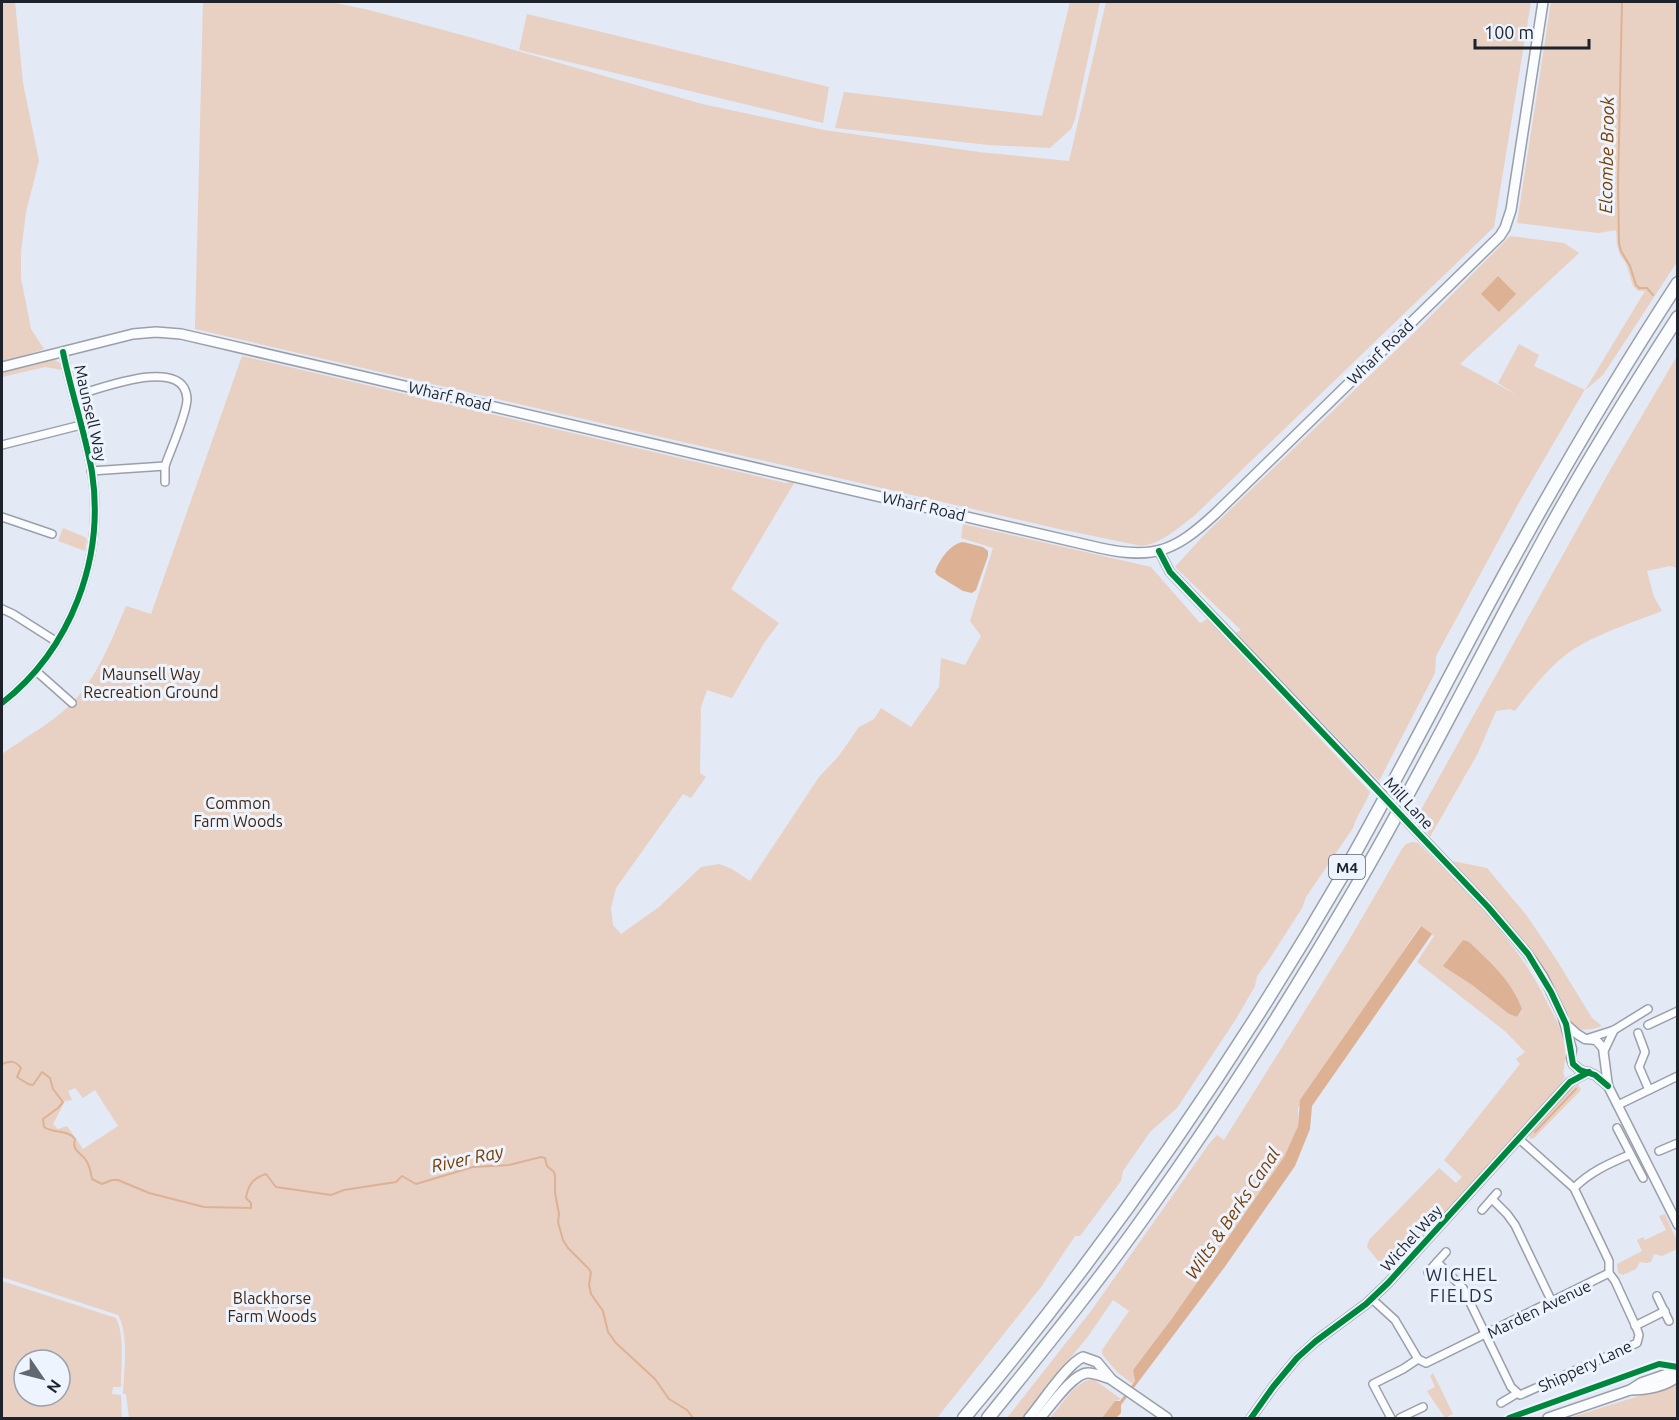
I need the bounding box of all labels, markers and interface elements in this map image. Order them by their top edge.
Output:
scale bar [1475,12,1589,50]
text: 100 m [1484,22,1534,42]
water label: Elcombe Brook [1595,95,1617,214]
street label: Wharf Road [1343,316,1417,388]
street label: Maunsell Way [71,363,111,463]
street label: Wharf Road [407,378,493,414]
street label: Wharf Road [881,488,967,524]
park label: Maunsell Way Recreation Ground [83,665,219,701]
street label: Mill Lane [1381,773,1437,833]
park label: Common Farm Woods [193,794,283,830]
road number: M4 [1329,855,1365,879]
water label: River Ray [429,1141,505,1175]
water label: Wilts & Berks Canal [1181,1144,1283,1282]
street label: Wichel Way [1377,1201,1446,1275]
district label: WICHEL FIELDS [1425,1264,1499,1305]
street label: Marden Avenue [1484,1276,1594,1342]
park label: Blackhorse Farm Woods [227,1289,317,1325]
street label: Shippery Lane [1535,1336,1635,1396]
north arrow [12,1348,72,1408]
text: N [43,1377,65,1397]

